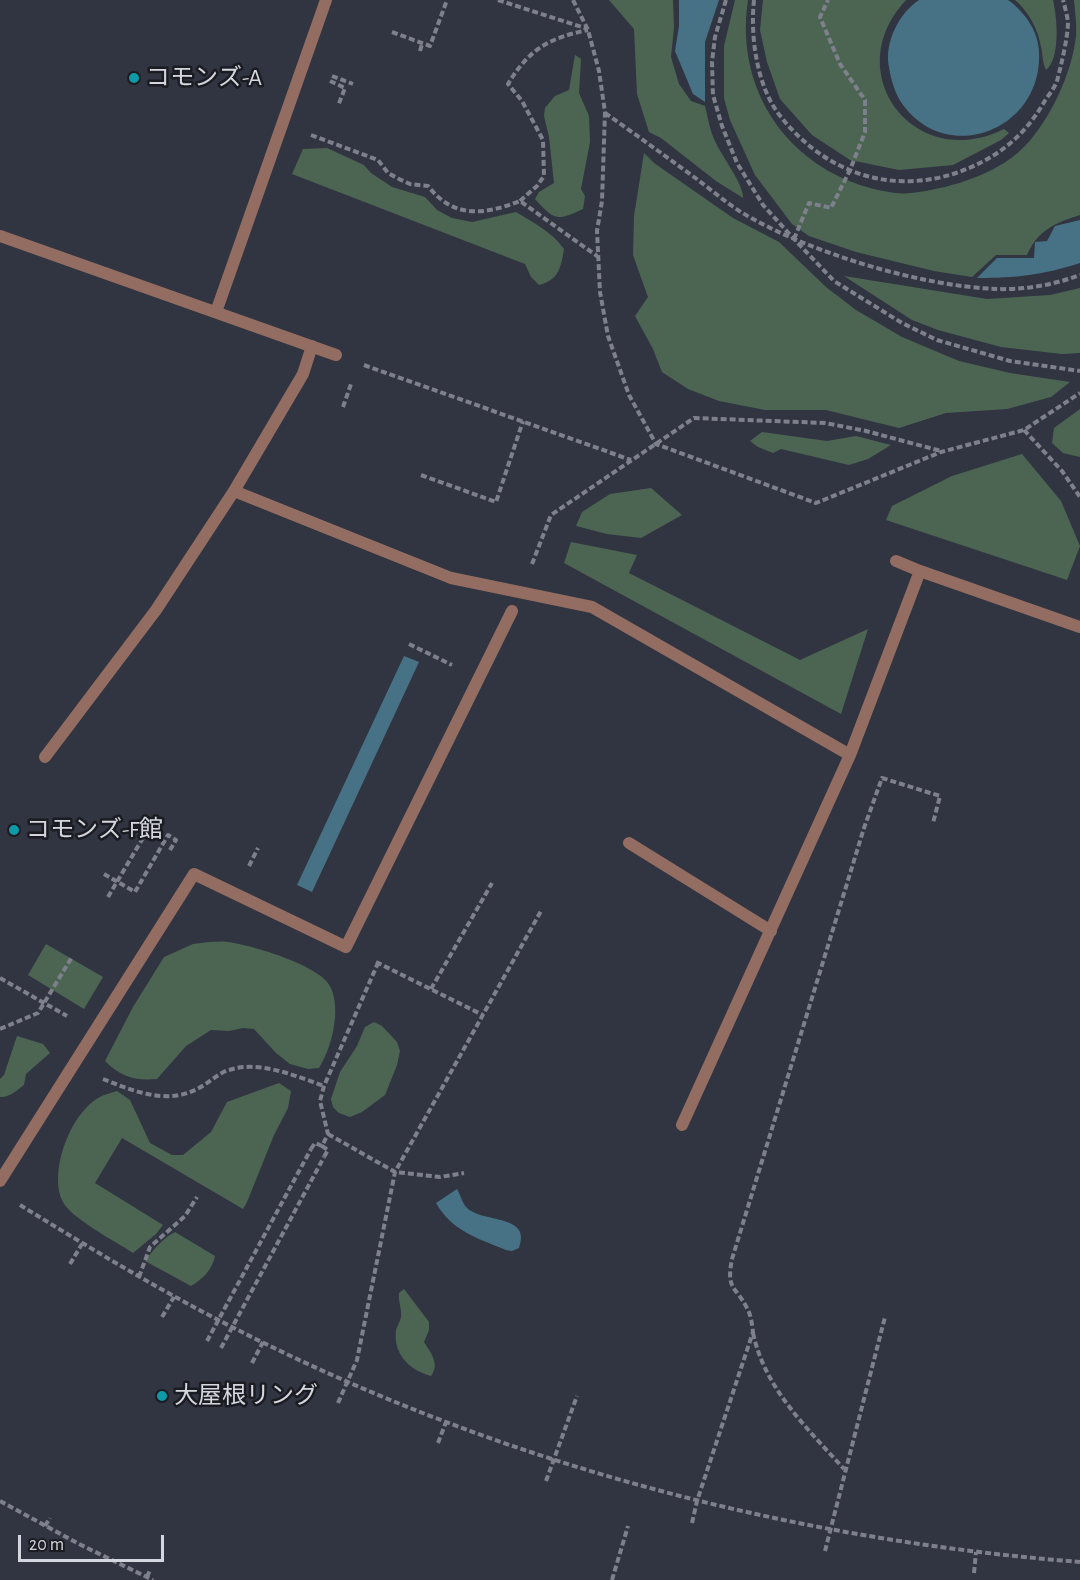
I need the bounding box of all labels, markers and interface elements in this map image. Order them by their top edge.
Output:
place label: コモンズ-A [146,64,262,92]
marker: コモンズ-A [127,71,141,85]
place label: コモンズ-F館 [26,816,163,844]
marker: コモンズ-F館 [7,823,21,837]
place label: 大屋根リング [174,1382,318,1410]
marker: 大屋根リング [155,1389,169,1403]
scale bar [21,1523,166,1561]
text: 20 m [29,1536,64,1554]

